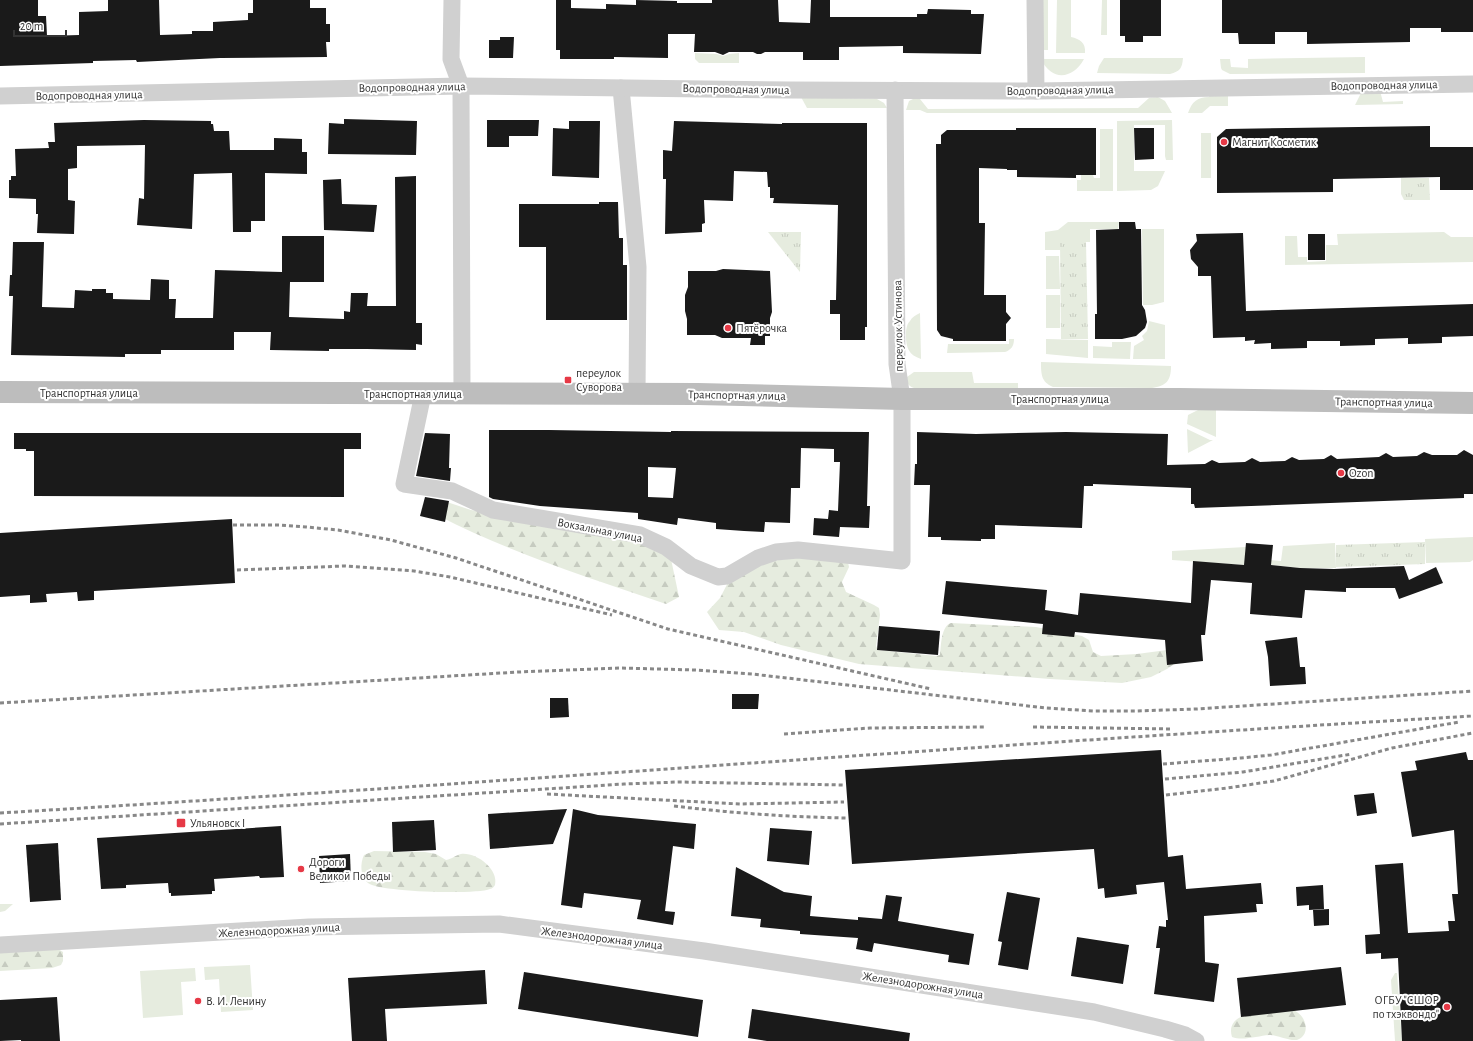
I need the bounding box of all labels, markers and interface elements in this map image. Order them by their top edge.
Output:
scale bar [14,12,66,38]
text: 20 m [20,20,43,32]
street label: Водопроводная улица [1330,78,1438,93]
street label: Водопроводная улица [358,80,466,95]
street label: Водопроводная улица [682,82,790,97]
street label: Водопроводная улица [1006,83,1114,98]
street label: Водопроводная улица [35,88,143,103]
place label: Магнит Косметик [1232,136,1317,148]
marker: Магнит Косметик [1219,137,1229,147]
street label: переулок Устинова [891,279,906,372]
place label: Пятёрочка [736,322,788,334]
marker: Пятёрочка [723,323,733,333]
place label: переулок Суворова [576,367,622,394]
marker: переулок Суворова [563,375,573,385]
street label: Транспортная улица [40,387,138,400]
street label: Транспортная улица [364,388,462,401]
street label: Транспортная улица [688,388,786,403]
street label: Транспортная улица [1011,393,1109,406]
street label: Транспортная улица [1335,395,1433,410]
place label: Ozon [1349,467,1373,479]
marker: Ozon [1336,468,1346,478]
street label: Вокзальная улица [556,516,644,545]
marker: Ульяновск I [175,817,187,829]
place label: Ульяновск I [190,817,245,829]
place label: Дороги Великой Победы [309,856,391,882]
marker: Дороги Великой Победы [296,864,306,874]
street label: Железнодорожная улица [218,921,341,940]
street label: Железнодорожная улица [540,925,664,952]
street label: Железнодорожная улица [862,970,985,1002]
place label: ОГБУ "СШОР по тхэквондо" [1373,994,1439,1020]
place label: В. И. Ленину [206,995,266,1008]
marker: В. И. Ленину [193,996,203,1006]
marker: ОГБУ "СШОР по тхэквондо" [1442,1002,1452,1012]

